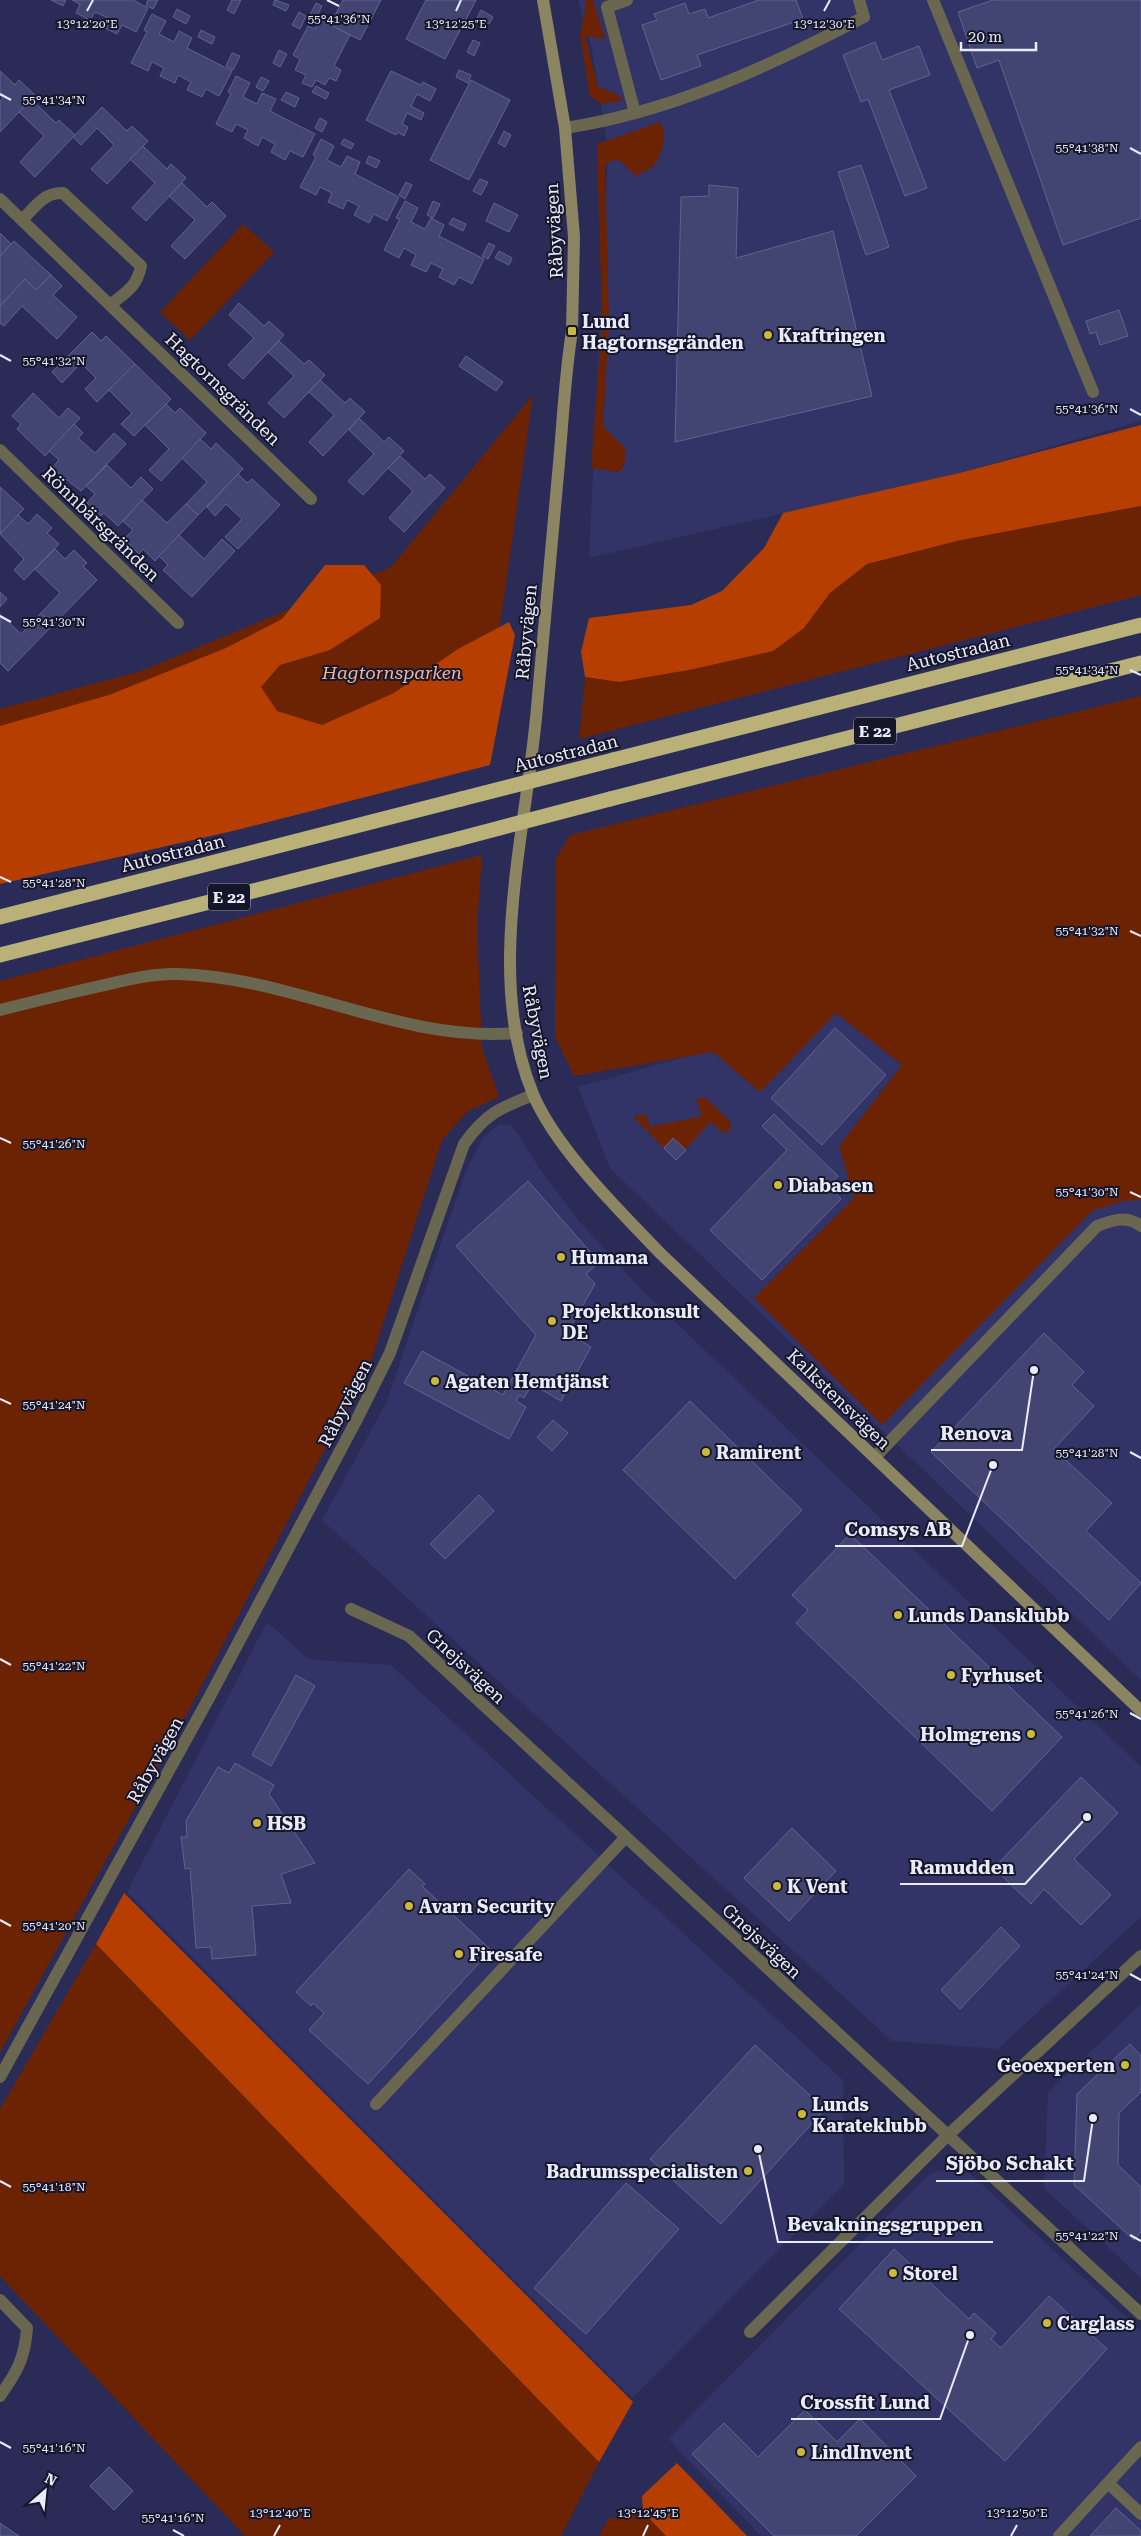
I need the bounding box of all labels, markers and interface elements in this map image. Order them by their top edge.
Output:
text: 55°41'36"N [307,12,371,26]
text: 13°12'20"E [56,17,118,31]
text: 13°12'25"E [425,17,487,31]
text: 13°12'30"E [793,17,855,31]
scale bar [961,20,1036,52]
text: 20 m [968,28,1003,46]
text: 55°41'34"N [22,93,86,107]
text: 55°41'38"N [1055,141,1119,155]
street label: Råbyvägen [541,182,567,279]
place label: Lund Hagtornsgränden [582,311,744,353]
marker: Lund Hagtornsgränden [566,325,578,337]
place label: Kraftringen [778,325,886,346]
street label: Hagtornsgränden [161,329,285,450]
marker: Kraftringen [762,329,774,341]
text: 55°41'32"N [22,354,86,368]
text: 55°41'36"N [1055,402,1119,416]
street label: Rönnbärsgränden [38,463,164,586]
street label: Råbyvägen [511,583,541,680]
text: 55°41'30"N [22,615,86,629]
street label: Autostradan [904,629,1012,675]
park label: Hagtornsparken [321,662,462,683]
text: 55°41'34"N [1055,663,1119,677]
road number: E 22 [854,718,896,744]
street label: Autostradan [512,730,620,776]
street label: Autostradan [119,830,227,876]
text: 55°41'28"N [22,876,86,890]
road number: E 22 [208,884,250,910]
text: 55°41'32"N [1055,924,1119,938]
street label: Råbyvägen [519,983,557,1081]
text: 55°41'26"N [22,1137,86,1151]
place label: Diabasen [788,1175,874,1196]
marker: Diabasen [772,1179,784,1191]
text: 55°41'30"N [1055,1185,1119,1199]
place label: Humana [571,1247,649,1268]
marker: Humana [555,1251,567,1263]
place label: Projektkonsult DE [562,1301,700,1343]
marker: Projektkonsult DE [546,1315,558,1327]
street label: Kalkstensvägen [783,1344,895,1454]
street label: Råbyvägen [314,1355,376,1450]
place label: Agaten Hemtjänst [445,1371,609,1392]
marker: Agaten Hemtjänst [429,1375,441,1387]
text: 55°41'24"N [22,1398,86,1412]
callout: Renova [931,1416,1022,1450]
text: Renova [940,1422,1012,1445]
place label: Ramirent [716,1442,801,1463]
marker: Ramirent [700,1446,712,1458]
text: 55°41'28"N [1055,1446,1119,1460]
callout: Comsys AB [835,1512,962,1546]
text: Comsys AB [844,1518,952,1541]
place label: Lunds Dansklubb [908,1605,1070,1626]
marker: Lunds Dansklubb [892,1609,904,1621]
street label: Gnejsvägen [422,1624,510,1708]
text: 55°41'22"N [22,1659,86,1673]
place label: Fyrhuset [961,1665,1042,1686]
marker: Fyrhuset [945,1669,957,1681]
text: 55°41'26"N [1055,1707,1119,1721]
street label: Råbyvägen [123,1713,188,1807]
place label: Holmgrens [920,1724,1021,1745]
marker: Holmgrens [1025,1728,1037,1740]
place label: HSB [267,1813,306,1834]
marker: HSB [251,1817,263,1829]
callout: Ramudden [900,1850,1025,1884]
text: Ramudden [909,1856,1015,1879]
place label: K Vent [787,1876,847,1897]
marker: K Vent [771,1880,783,1892]
place label: Avarn Security [419,1896,554,1917]
street label: Gnejsvägen [718,1899,806,1983]
marker: Avarn Security [403,1900,415,1912]
text: 55°41'20"N [22,1919,86,1933]
place label: Firesafe [469,1944,543,1965]
marker: Firesafe [453,1948,465,1960]
text: 55°41'24"N [1055,1968,1119,1982]
place label: Geoexperten [997,2055,1115,2076]
marker: Geoexperten [1119,2059,1131,2071]
place label: Lunds Karateklubb [812,2094,927,2136]
marker: Lunds Karateklubb [796,2108,808,2120]
callout: Sjöbo Schakt [936,2147,1084,2181]
text: Sjöbo Schakt [946,2152,1074,2175]
place label: Badrumsspecialisten [546,2161,738,2182]
marker: Badrumsspecialisten [742,2165,754,2177]
text: 55°41'18"N [22,2180,86,2194]
callout: Bevakningsgruppen [778,2208,993,2242]
text: Bevakningsgruppen [787,2213,983,2236]
text: 55°41'22"N [1055,2229,1119,2243]
place label: Storel [903,2263,958,2284]
marker: Storel [887,2267,899,2279]
place label: Carglass [1057,2313,1135,2334]
marker: Carglass [1041,2317,1053,2329]
callout: Crossfit Lund [791,2385,940,2419]
text: Crossfit Lund [800,2391,930,2414]
text: 55°41'16"N [22,2441,86,2455]
place label: LindInvent [811,2442,912,2463]
marker: LindInvent [795,2446,807,2458]
north arrow [20,2466,70,2516]
text: N [42,2470,60,2489]
text: 13°12'40"E [249,2506,311,2520]
text: 13°12'45"E [617,2506,679,2520]
text: 13°12'50"E [986,2506,1048,2520]
text: 55°41'16"N [141,2511,205,2525]

